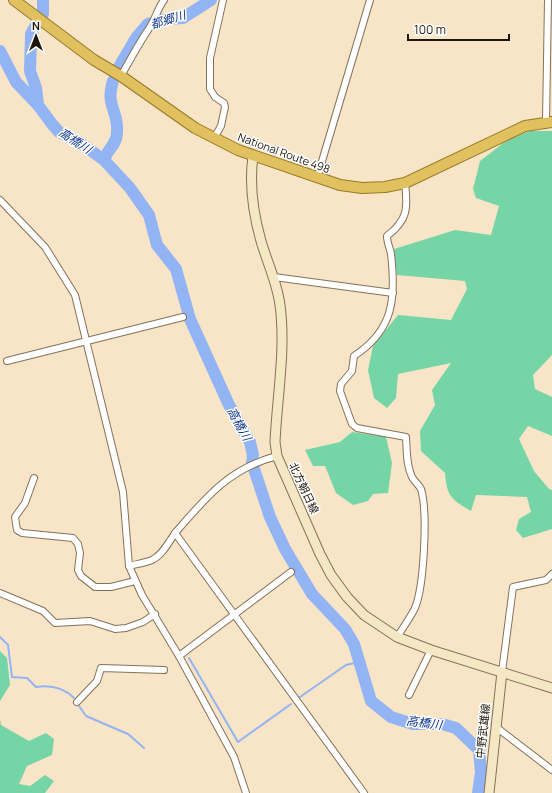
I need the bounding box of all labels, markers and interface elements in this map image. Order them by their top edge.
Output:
water label: 都郷川 [148,6,189,33]
north arrow [16,16,56,56]
scale bar [408,16,509,42]
text: N [32,18,40,33]
text: 100 m [414,21,446,38]
water label: 高橋川 [56,124,97,159]
street label: National Route 498 [236,129,332,176]
water label: 高橋川 [223,404,257,445]
street label: 北方朝日線 [286,460,323,516]
street label: 中野武雄線 [472,703,493,759]
water label: 高橋川 [405,712,445,733]

